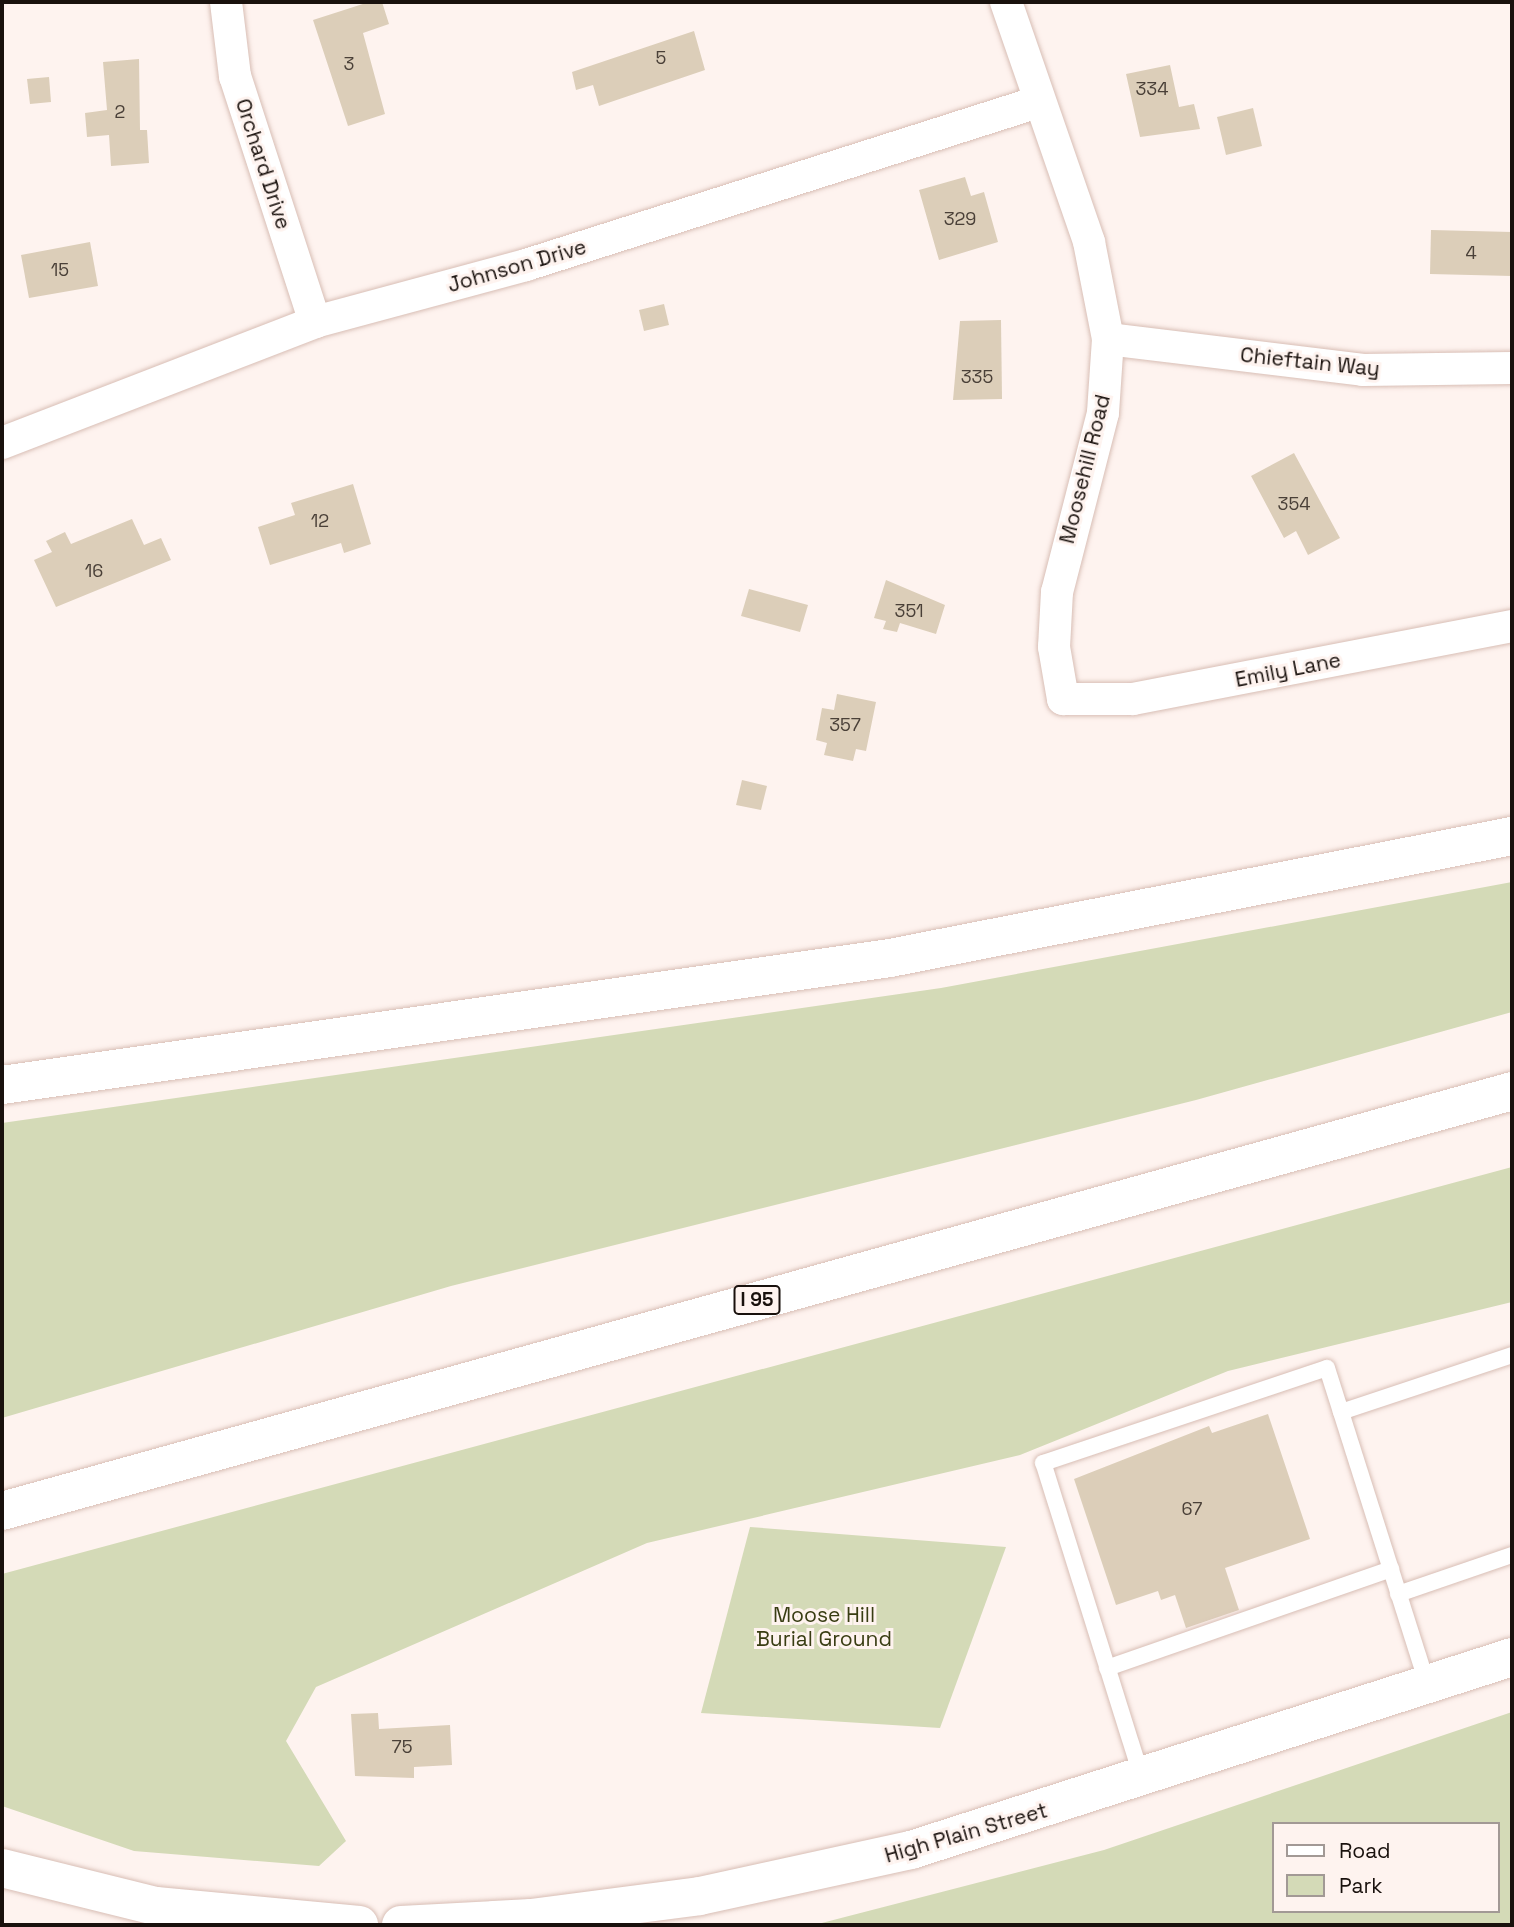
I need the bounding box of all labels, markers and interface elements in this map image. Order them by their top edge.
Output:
house number: 5 [656,47,666,69]
house number: 3 [344,53,354,75]
house number: 334 [1136,78,1168,100]
street label: Orchard Drive [230,96,296,232]
house number: 2 [115,101,125,123]
house number: 329 [944,208,976,230]
street label: Johnson Drive [445,234,589,298]
house number: 4 [1465,242,1477,264]
house number: 15 [51,259,69,281]
street label: Chieftain Way [1239,342,1381,382]
house number: 335 [961,366,993,388]
street label: Moosehill Road [1054,392,1116,546]
house number: 354 [1278,493,1310,515]
house number: 12 [311,510,329,532]
house number: 16 [85,560,103,582]
house number: 351 [895,600,923,622]
street label: Emily Lane [1233,647,1343,693]
house number: 357 [829,714,861,736]
road number: I 95 [732,1284,782,1316]
house number: 67 [1182,1498,1202,1520]
park label: Moose Hill Burial Ground [756,1602,892,1652]
house number: 75 [392,1736,412,1758]
street label: High Plain Street [882,1798,1050,1868]
legend [1272,1822,1500,1913]
text: Road [1339,1837,1391,1864]
text: Park [1339,1872,1383,1899]

